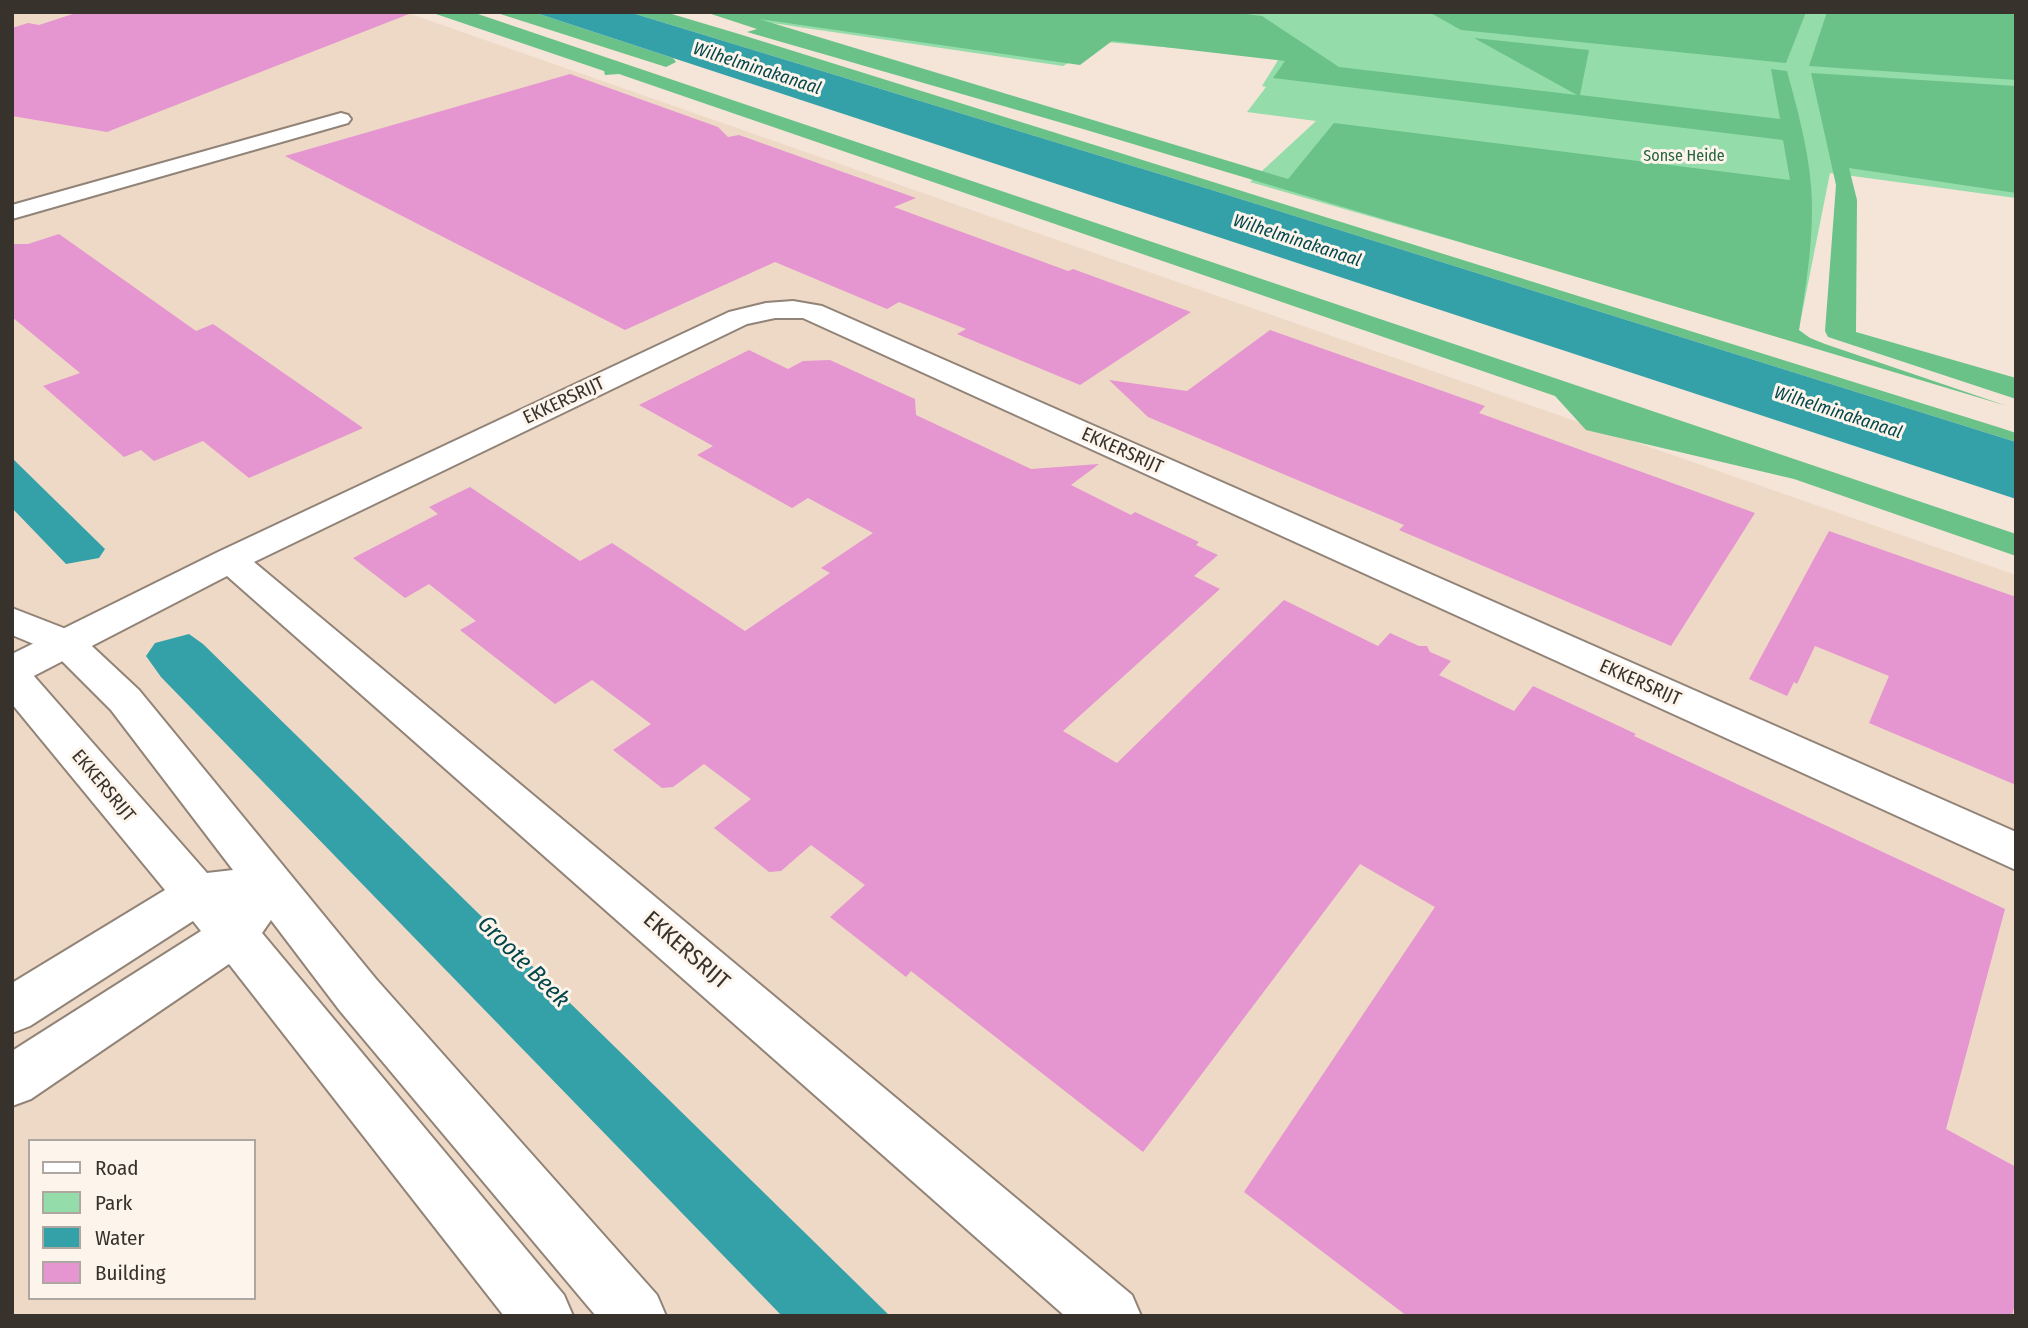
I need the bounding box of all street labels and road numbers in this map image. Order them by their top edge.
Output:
street label: EKKERSRIJT [520,372,608,430]
street label: EKKERSRIJT [1078,423,1166,479]
street label: EKKERSRIJT [1596,655,1684,711]
street label: EKKERSRIJT [66,745,140,827]
street label: EKKERSRIJT [637,906,735,996]

